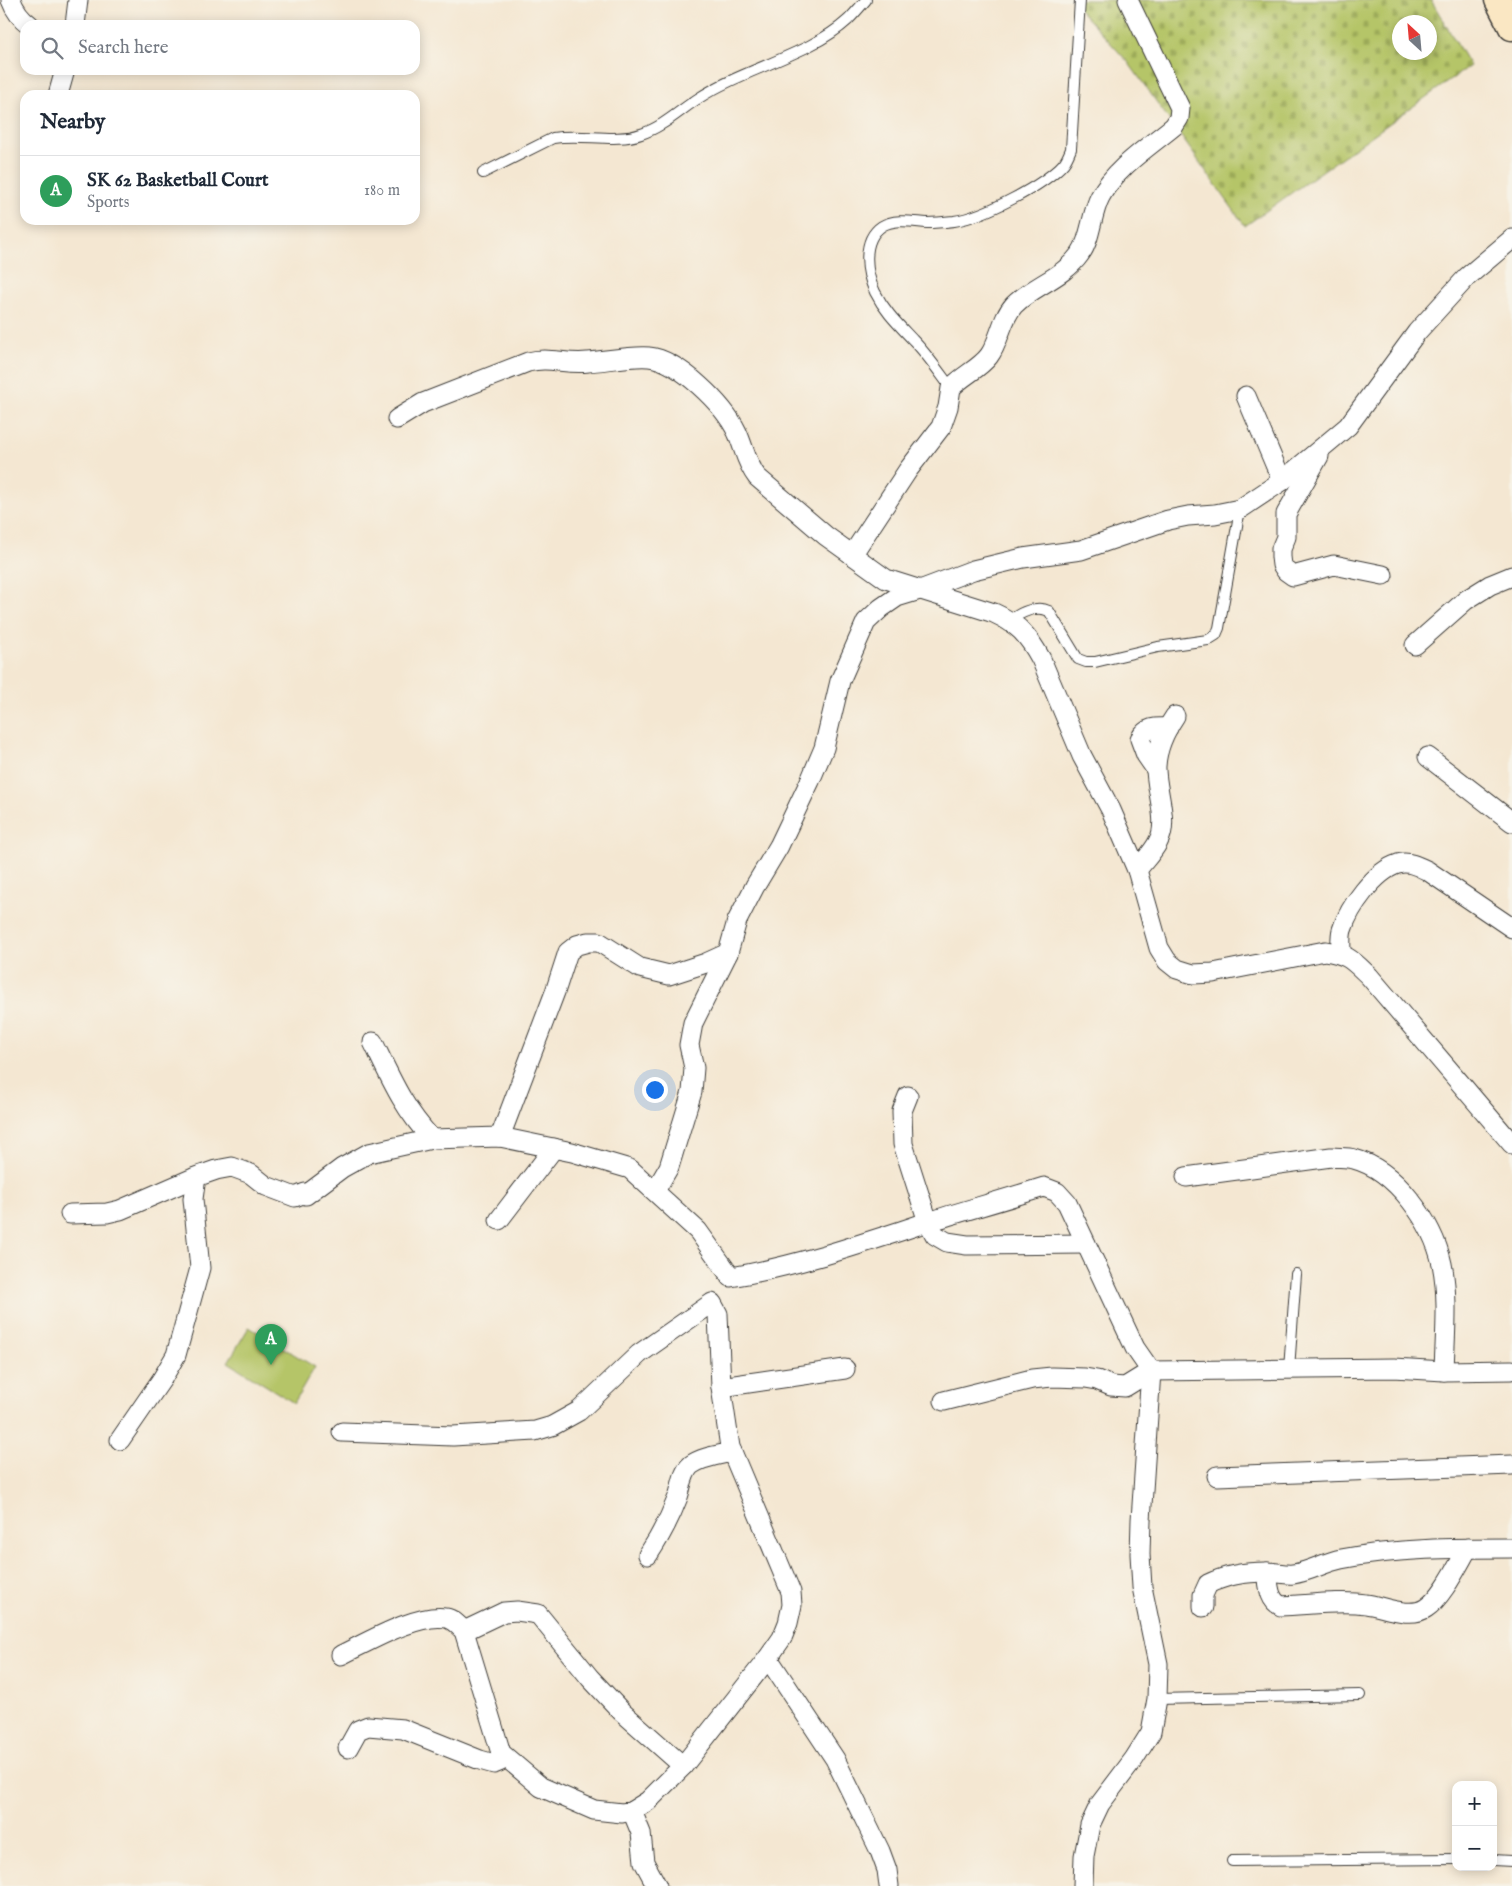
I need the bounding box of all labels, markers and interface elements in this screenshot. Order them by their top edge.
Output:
north arrow [1392,15,1437,60]
search box [20,20,420,75]
icon: search [38,34,66,62]
text: Search here [78,36,169,60]
text: Nearby [40,109,105,136]
text: SK 62 Basketball Court [87,169,268,193]
text: A [51,181,61,201]
text: 180 m [364,181,400,201]
text: Sports [87,193,129,213]
your location [642,1077,668,1103]
pin: A [255,1324,287,1365]
map controls [1452,1781,1497,1871]
button: + [1452,1781,1497,1826]
button: − [1452,1826,1497,1871]

